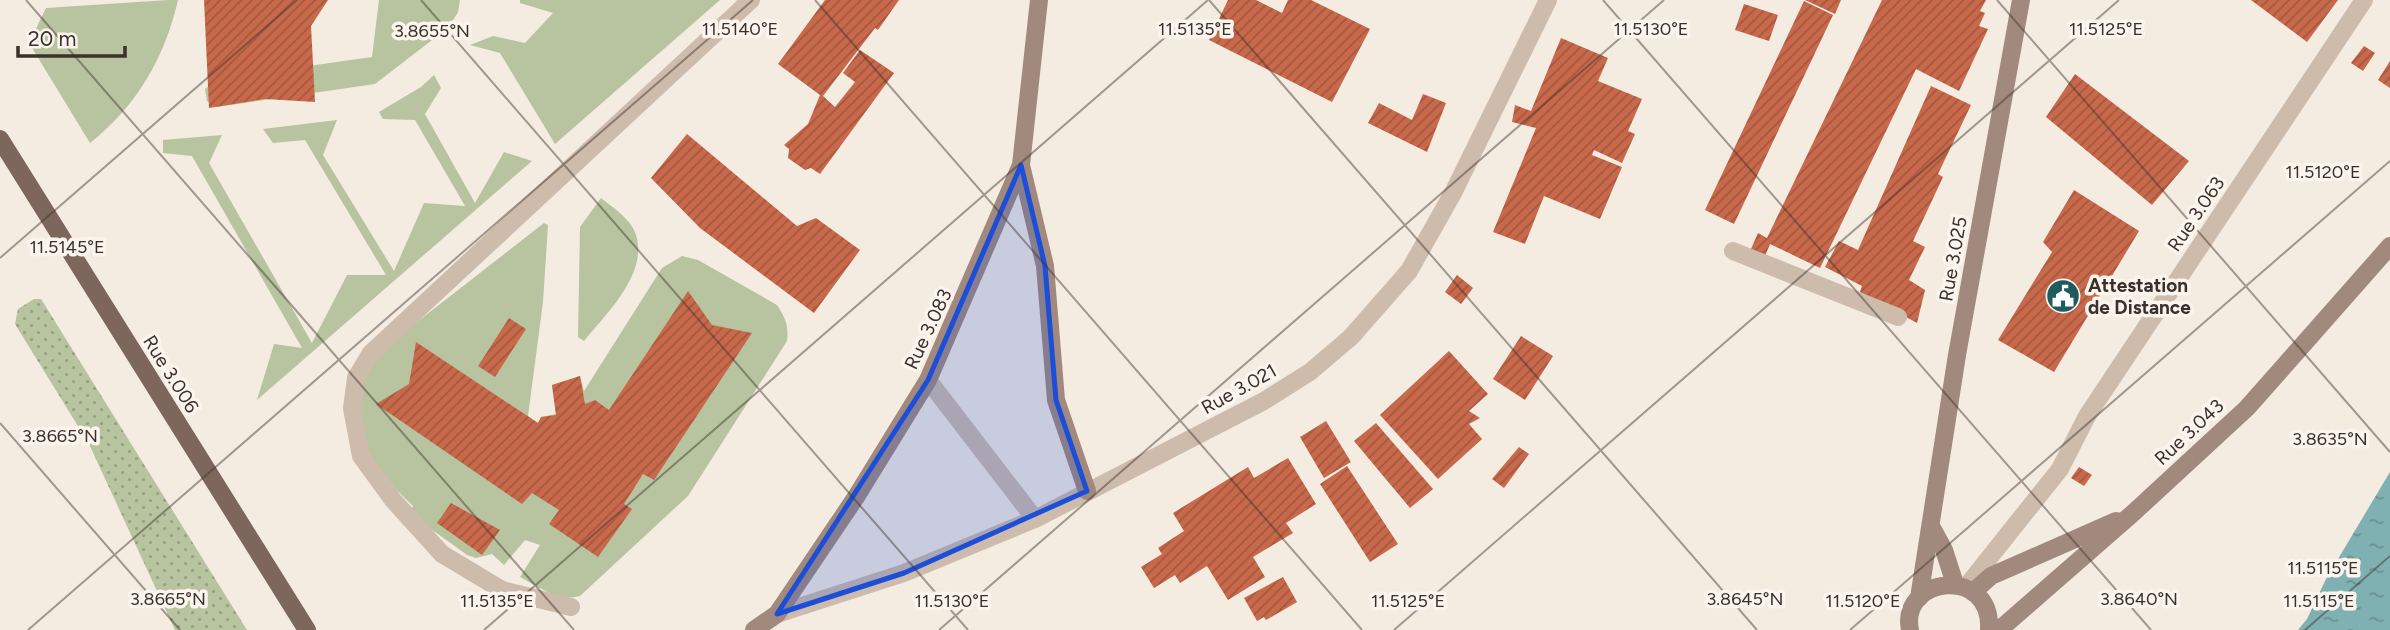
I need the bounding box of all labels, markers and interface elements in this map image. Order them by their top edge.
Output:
scale bar [18,14,124,58]
text: 11.5140°E [702,18,778,40]
text: 11.5135°E [1158,18,1232,40]
text: 11.5130°E [1613,18,1689,40]
text: 11.5125°E [2069,18,2143,40]
text: 3.8655°N [394,20,470,42]
text: 20 m [28,26,76,51]
text: 11.5120°E [2285,161,2361,183]
street label: Rue 3.063 [2163,172,2229,256]
street label: Rue 3.025 [1934,215,1972,303]
text: 11.5145°E [29,236,105,258]
place label: Attestation de Distance [2088,274,2191,319]
public building icon: Attestation de Distance [2044,277,2082,315]
street label: Rue 3.083 [899,285,957,373]
street label: Rue 3.006 [138,331,204,417]
street label: Rue 3.021 [1197,359,1281,419]
street label: Rue 3.043 [2150,394,2228,470]
text: 3.8665°N [22,425,98,447]
text: 3.8635°N [2292,428,2368,450]
text: 11.5115°E [2287,557,2359,579]
text: 3.8665°N [130,588,206,610]
text: 3.8645°N [1707,588,1783,610]
text: 3.8640°N [2100,588,2178,610]
text: 11.5135°E [460,590,534,612]
text: 11.5130°E [914,590,990,612]
text: 11.5125°E [1371,590,1445,612]
text: 11.5120°E [1825,590,1901,612]
text: 11.5115°E [2283,590,2355,612]

